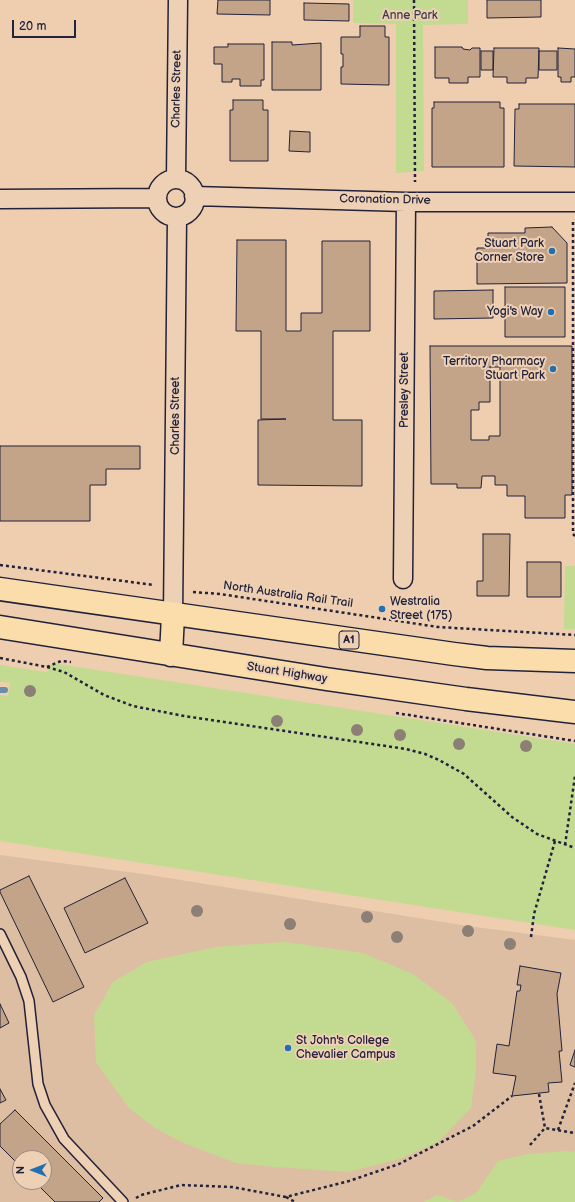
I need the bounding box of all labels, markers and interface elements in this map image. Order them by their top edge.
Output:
park label: Anne Park [382,9,438,23]
scale bar [14,12,78,38]
text: 20 m [19,19,46,34]
street label: Charles Street [169,50,185,128]
street label: Coronation Drive [339,192,431,208]
place label: Stuart Park Corner Store [474,237,544,265]
marker: Stuart Park Corner Store [547,246,557,256]
place label: Yogi's Way [487,305,543,319]
marker: Yogi's Way [546,307,556,317]
street label: Presley Street [398,352,412,428]
place label: Territory Pharmacy Stuart Park [443,355,545,383]
marker: Territory Pharmacy Stuart Park [548,364,558,374]
street label: Charles Street [169,377,183,455]
street label: North Australia Rail Trail [222,579,354,611]
place label: Westralia Street (175) [390,595,452,623]
marker: Westralia Street (175) [377,604,387,614]
road number: A1 [339,631,359,649]
street label: Stuart Highway [246,660,328,686]
place label: St John's College Chevalier Campus [296,1034,396,1062]
marker: St John's College Chevalier Campus [283,1043,293,1053]
north arrow [12,1150,52,1190]
text: N [14,1166,27,1174]

